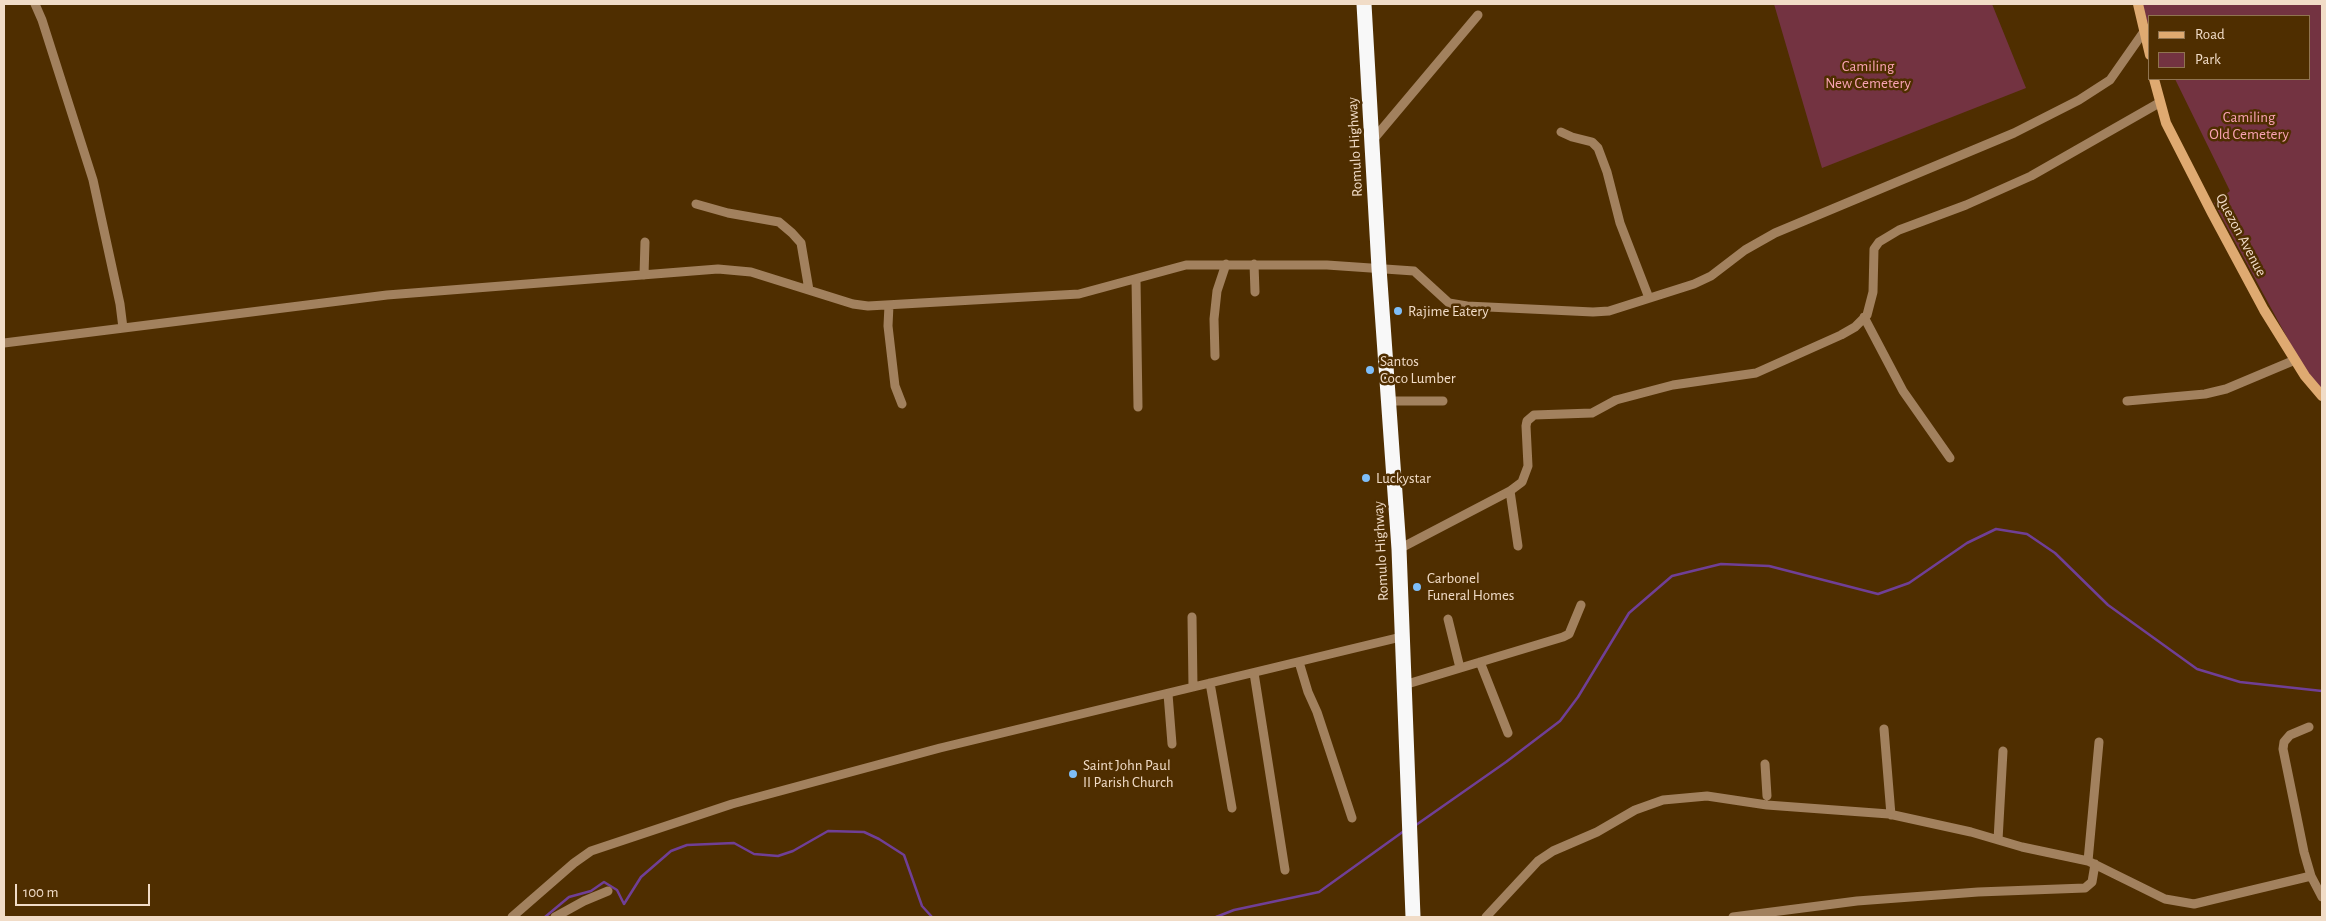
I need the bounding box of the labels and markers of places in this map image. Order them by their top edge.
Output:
place label: Rajime Eatery [1408,302,1489,320]
marker: Rajime Eatery [1392,305,1404,317]
place label: Santos Coco Lumber [1380,352,1456,387]
marker: Santos Coco Lumber [1364,364,1376,376]
place label: Luckystar [1376,469,1431,487]
marker: Luckystar [1360,472,1372,484]
place label: Carbonel Funeral Homes [1427,569,1514,604]
marker: Carbonel Funeral Homes [1411,581,1423,593]
place label: Saint John Paul II Parish Church [1083,756,1174,791]
marker: Saint John Paul II Parish Church [1067,768,1079,780]

